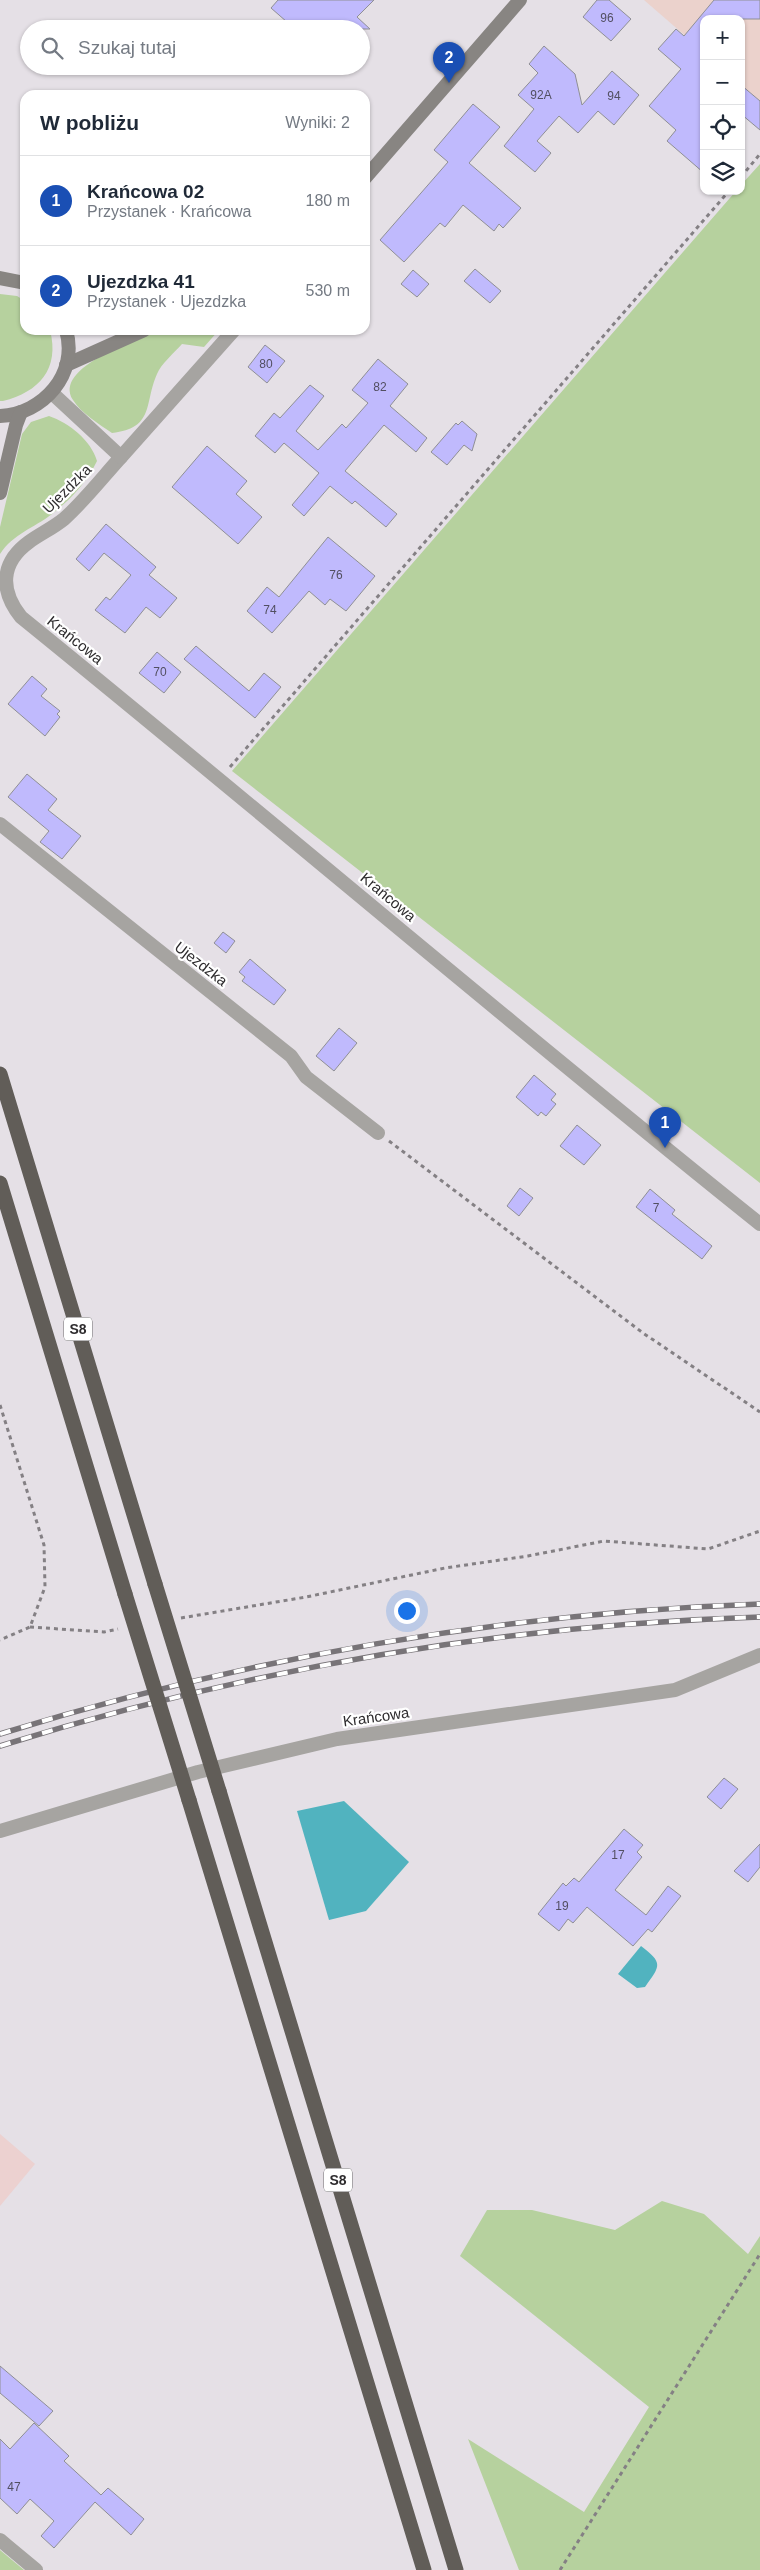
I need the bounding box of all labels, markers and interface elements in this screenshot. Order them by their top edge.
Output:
house number: 96 [600,11,614,25]
map controls [700,15,745,195]
button: + [700,15,745,60]
search box [20,20,370,75]
icon: search [38,34,66,62]
text: Szukaj tutaj [78,37,176,58]
pin: 2 [433,42,465,83]
button: − [700,60,745,105]
house number: 92A [530,88,552,102]
house number: 94 [607,89,621,103]
button: locate [700,105,745,150]
text: W pobliżu [40,111,139,134]
text: Wyniki: 2 [285,114,350,131]
button: layers [700,150,745,195]
text: Krańcowa 02 [87,181,204,202]
text: 1 [52,192,60,209]
text: 180 m [306,192,350,209]
text: Przystanek · Krańcowa [87,203,252,220]
text: Ujezdzka 41 [87,271,195,292]
text: 2 [52,282,60,299]
text: 530 m [306,282,350,299]
text: Przystanek · Ujezdzka [87,293,246,310]
house number: 80 [259,357,273,371]
house number: 82 [373,380,387,394]
street label: Ujezdzka [39,460,95,516]
house number: 76 [329,568,343,582]
house number: 74 [263,603,277,617]
street label: Krańcowa [44,612,107,668]
house number: 70 [153,665,167,679]
street label: Krańcowa [357,869,420,925]
street label: Ujezdzka [172,938,231,990]
pin: 1 [649,1107,681,1148]
house number: 7 [653,1201,660,1215]
road number: S8 [64,1318,92,1340]
your location [394,1598,420,1624]
street label: Krańcowa [342,1703,411,1730]
house number: 17 [611,1848,625,1862]
house number: 19 [555,1899,569,1913]
road number: S8 [324,2168,352,2192]
house number: 47 [7,2480,21,2494]

